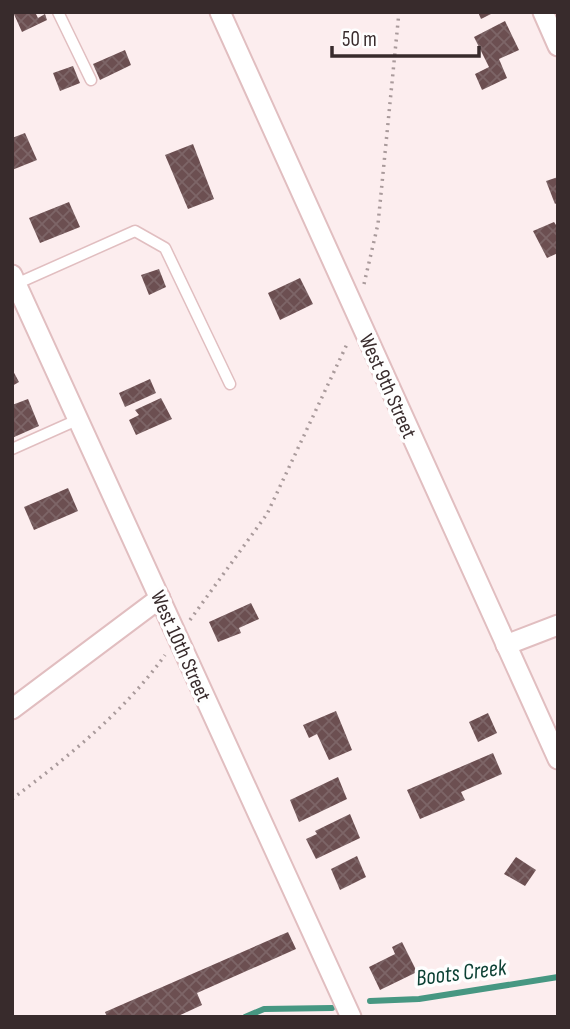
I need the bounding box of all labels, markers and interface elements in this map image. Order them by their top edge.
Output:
scale bar [332,14,479,58]
text: 50 m [342,27,377,52]
street label: West 9th Street [353,330,422,442]
street label: West 10th Street [145,587,216,706]
water label: Boots Creek [414,953,509,992]

